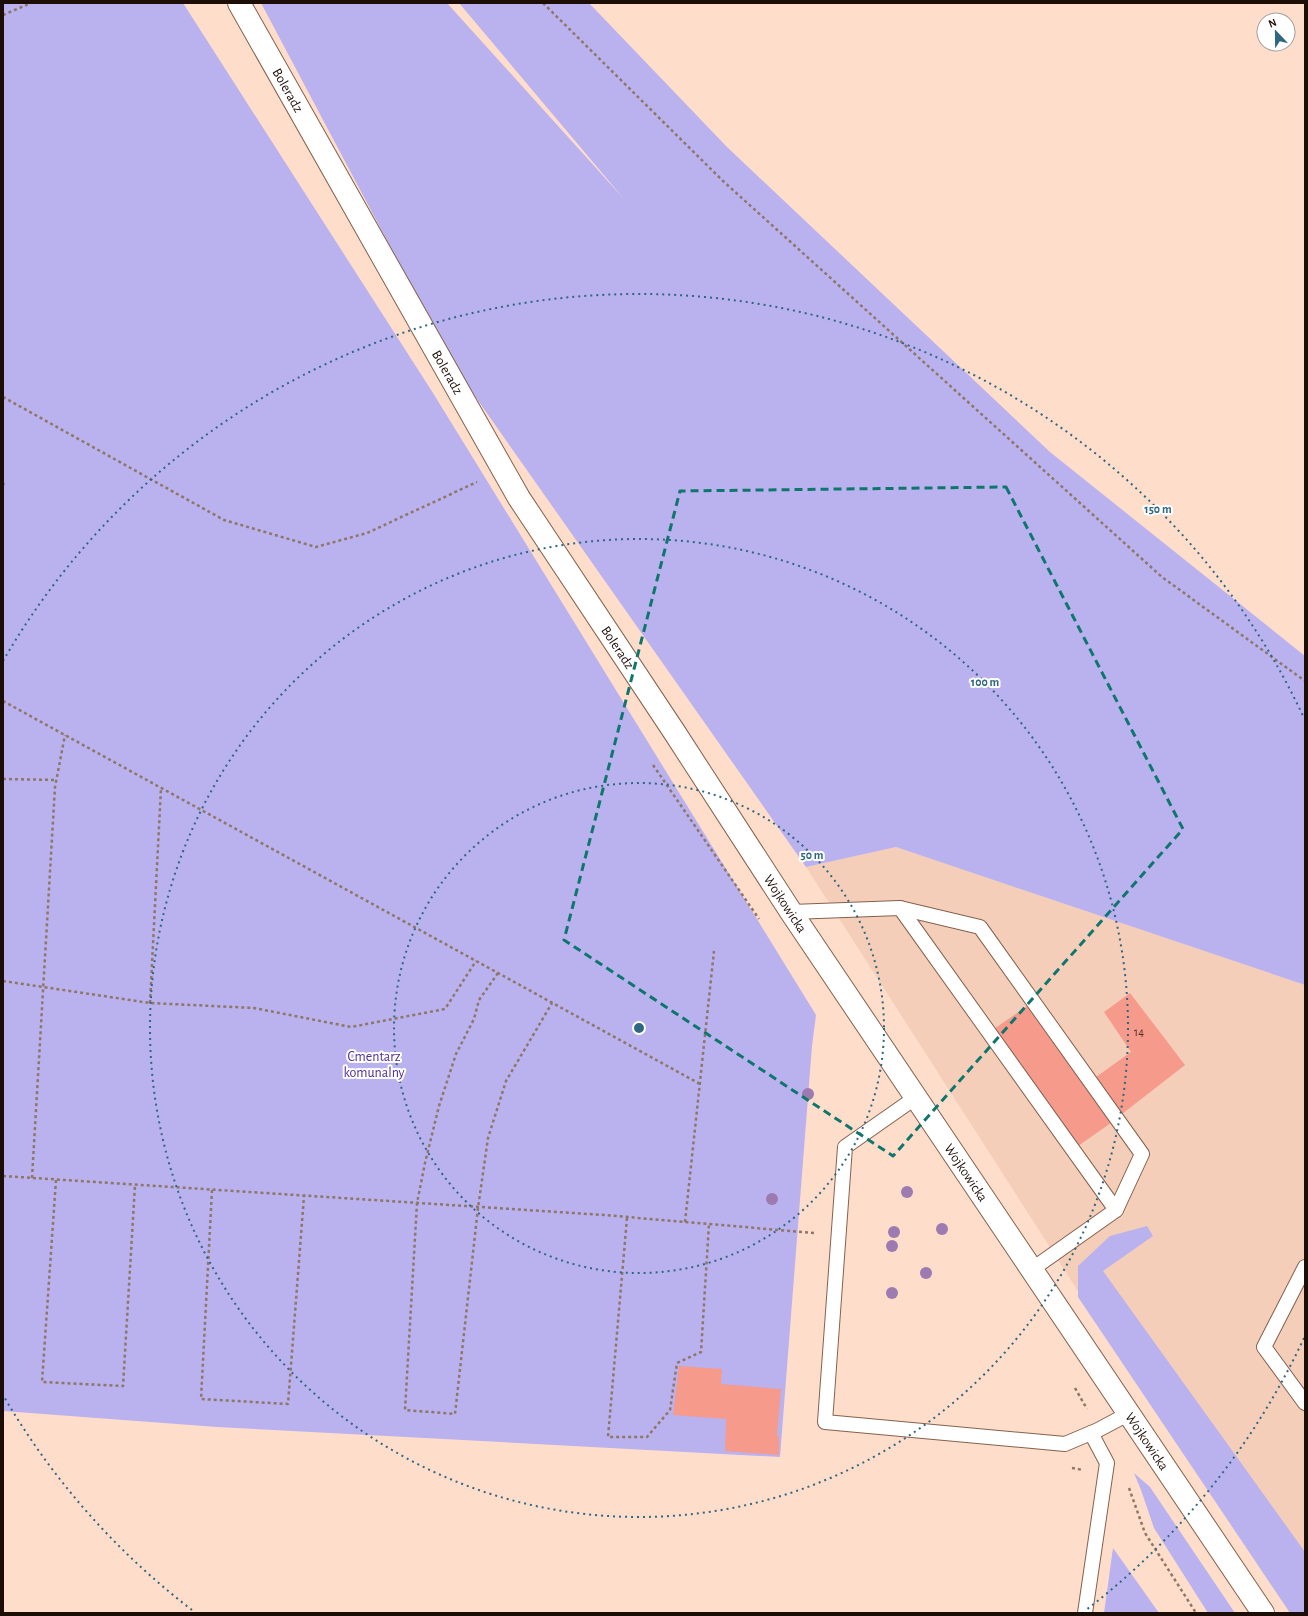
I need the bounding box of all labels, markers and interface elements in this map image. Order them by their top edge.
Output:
north arrow [1256,12,1296,52]
text: N [1267,17,1278,30]
street label: Boleradz [269,66,305,115]
street label: Boleradz [429,348,465,397]
text: 150 m [1144,503,1172,515]
street label: Boleradz [598,624,637,672]
text: 100 m [971,676,999,688]
text: 50 m [801,849,824,861]
street label: Wojkowicka [761,873,809,936]
centre of rings [632,1021,646,1035]
house number: 14 [1134,1026,1144,1038]
park label: Cmentarz komunalny [343,1050,405,1080]
street label: Wojkowicka [941,1142,990,1205]
street label: Wojkowicka [1122,1410,1171,1473]

